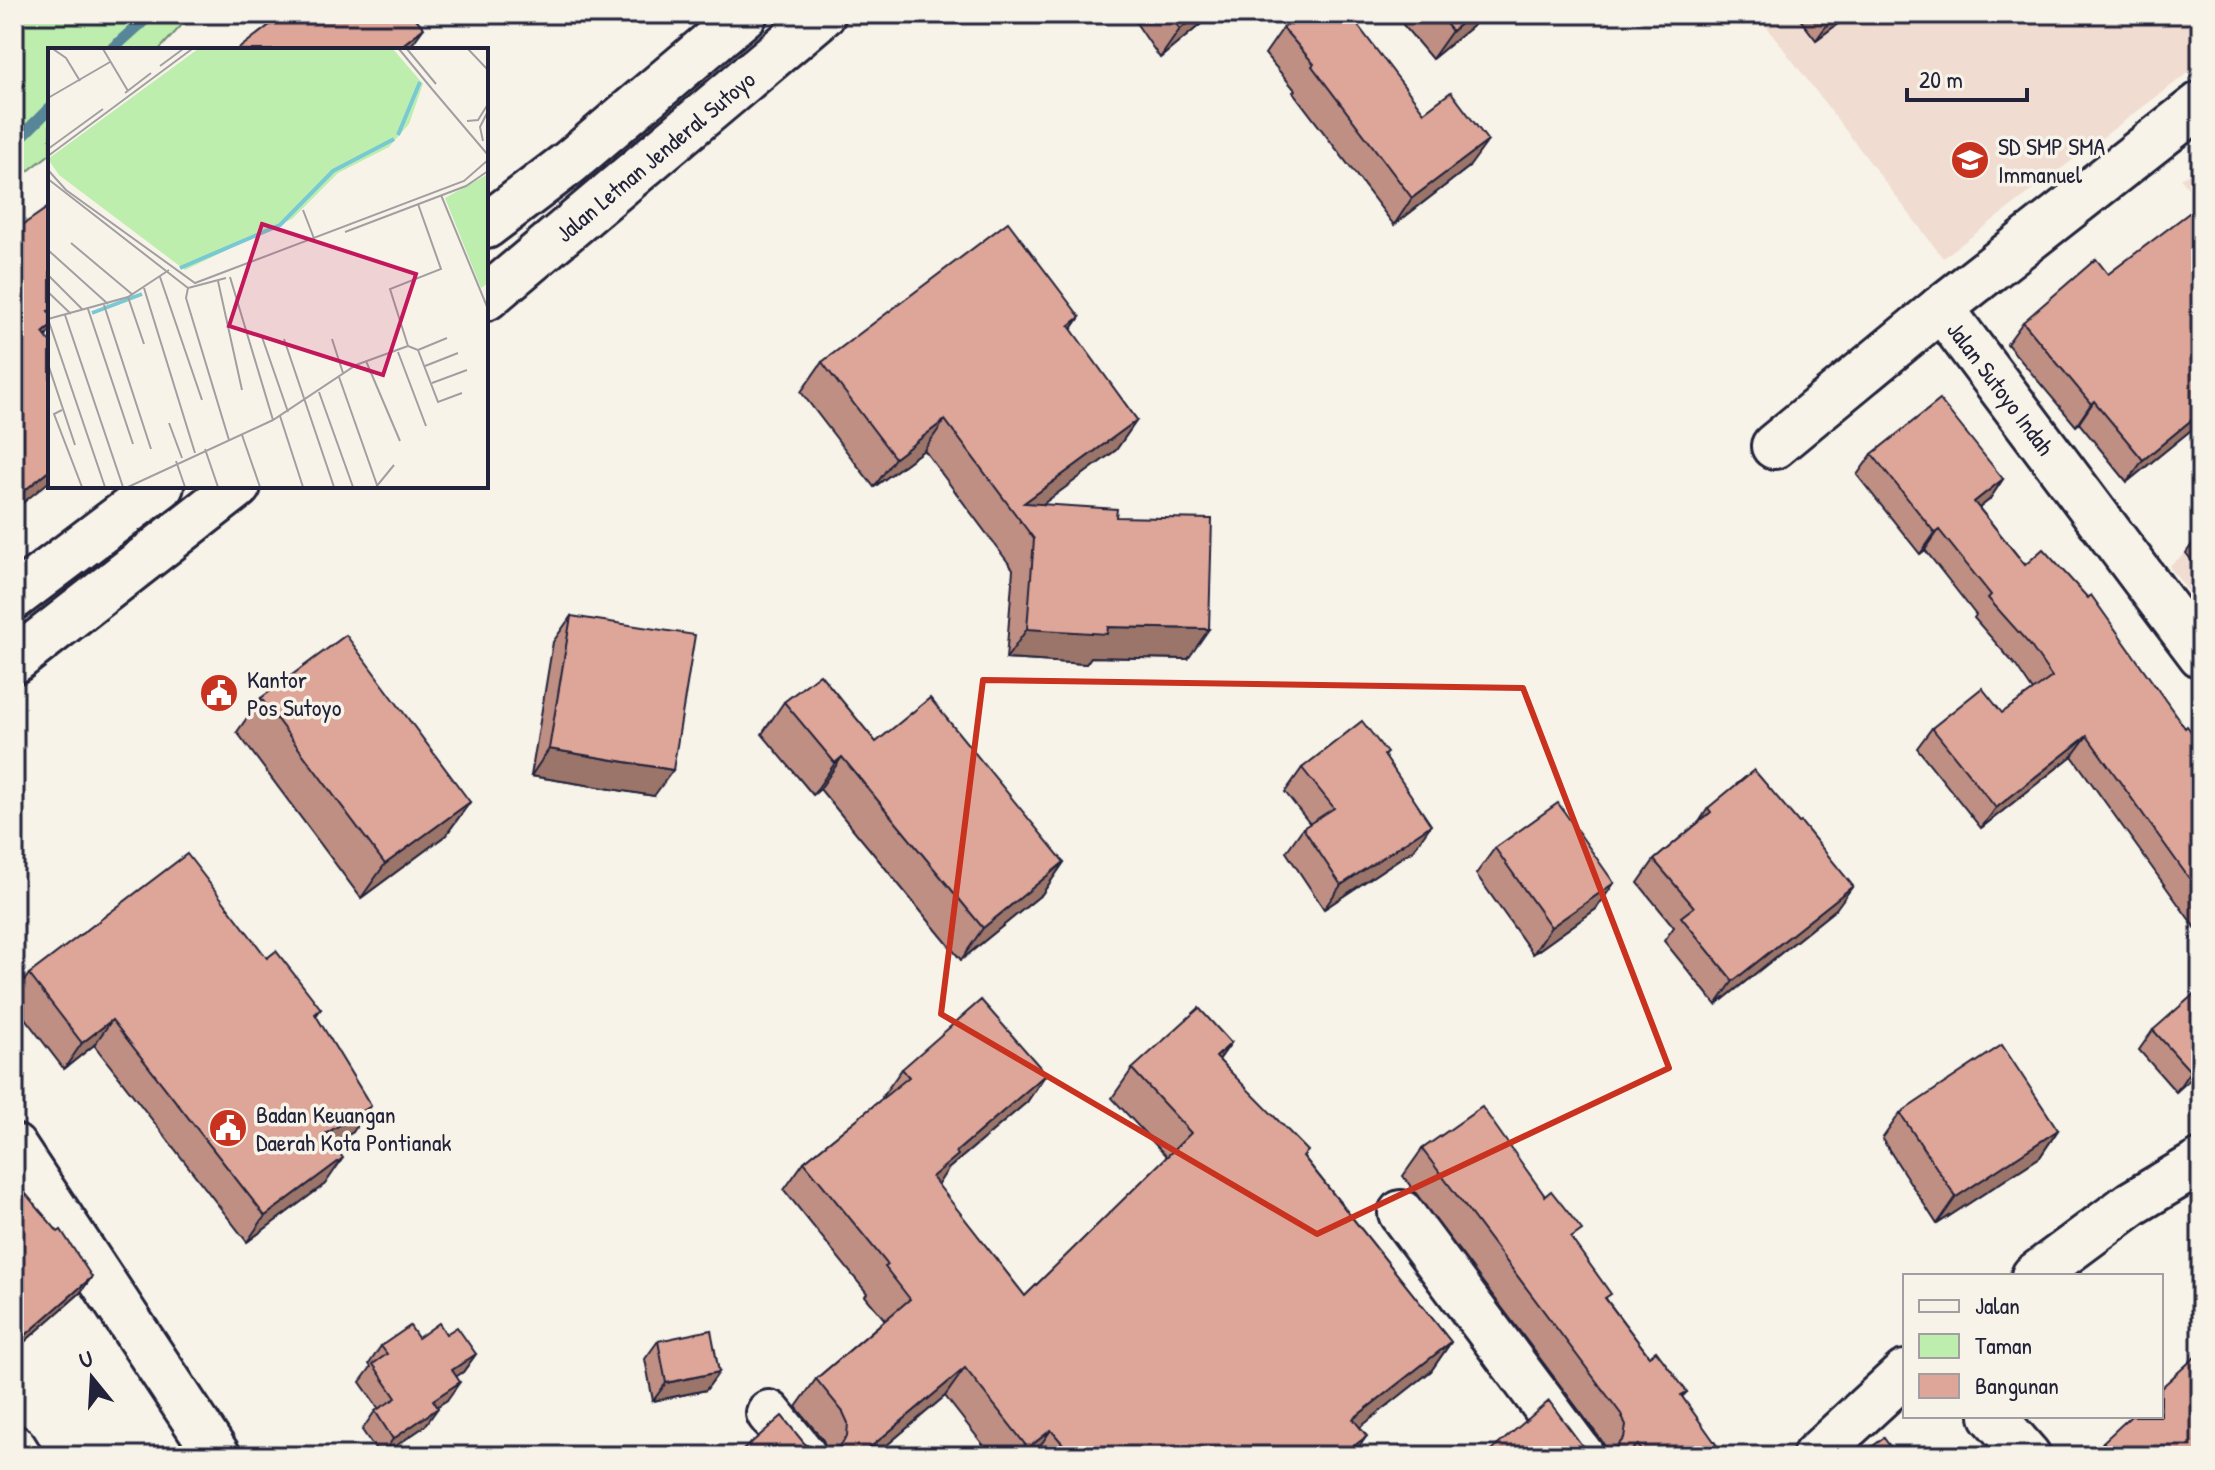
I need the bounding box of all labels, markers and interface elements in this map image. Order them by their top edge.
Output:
inset map [48,48,488,488]
scale bar [1907,52,2027,102]
street label: Jalan Letnan Jenderal Sutoyo [549,63,762,249]
text: 20 m [1919,63,1963,95]
place label: SD SMP SMA Immanuel [1998,130,2106,190]
school or university icon: SD SMP SMA Immanuel [1949,139,1991,181]
street label: Jalan Sutoyo Indah [1940,315,2062,461]
place label: Kantor Pos Sutoyo [247,663,342,723]
public building icon: Kantor Pos Sutoyo [198,672,240,714]
place label: Badan Keuangan Daerah Kota Pontianak [256,1098,451,1158]
public building icon: Badan Keuangan Daerah Kota Pontianak [207,1107,249,1149]
legend [1903,1274,2163,1418]
text: Jalan [1975,1289,2020,1321]
text: Taman [1975,1329,2032,1361]
north arrow [52,1338,132,1418]
text: U [75,1343,96,1375]
text: Bangunan [1975,1369,2059,1401]

